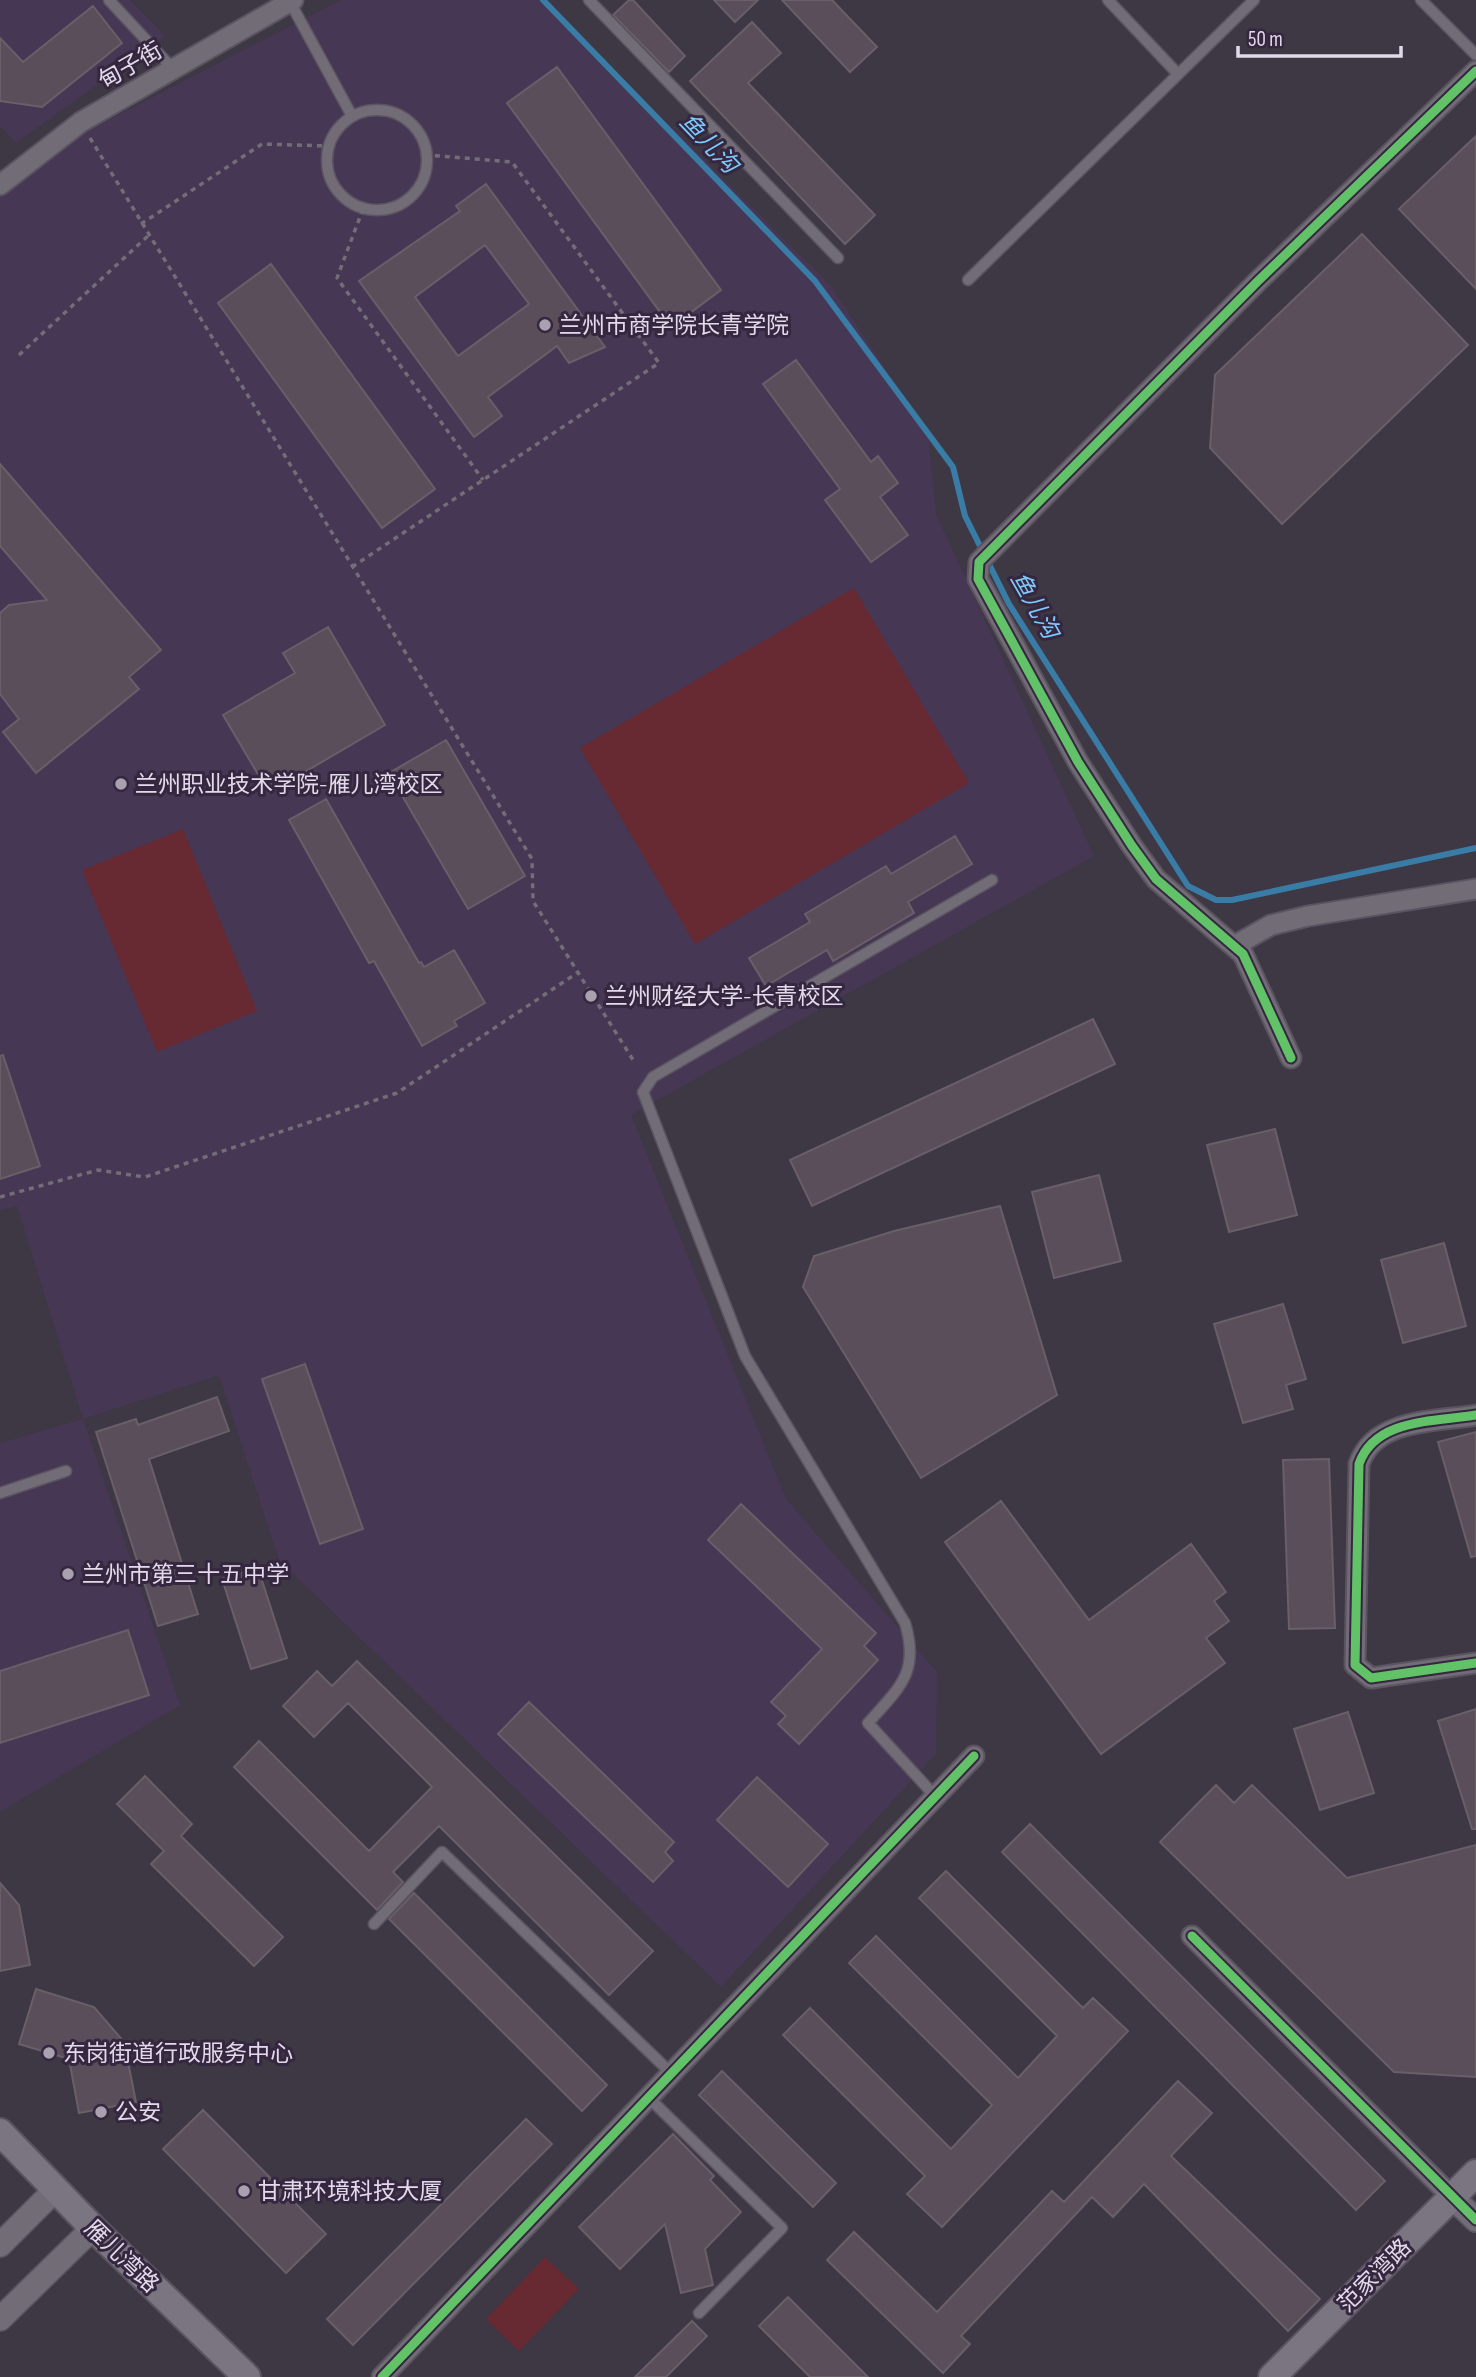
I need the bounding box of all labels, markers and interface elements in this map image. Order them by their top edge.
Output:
scale bar [1238,14,1401,58]
text: 50 m [1248,27,1283,52]
street label: 甸子街 [94,36,167,95]
water label: 鱼儿沟 [673,107,746,181]
place label: 兰州市商学院长青学院 [559,312,789,340]
marker: 兰州市商学院长青学院 [537,317,553,333]
water label: 鱼儿沟 [1004,567,1067,646]
place label: 兰州职业技术学院-雁儿湾校区 [135,771,442,799]
marker: 兰州职业技术学院-雁儿湾校区 [113,776,129,792]
place label: 兰州财经大学-长青校区 [605,983,843,1011]
marker: 兰州财经大学-长青校区 [583,988,599,1004]
place label: 兰州市第三十五中学 [82,1561,289,1589]
marker: 兰州市第三十五中学 [60,1566,76,1582]
place label: 东岗街道行政服务中心 [63,2040,293,2068]
marker: 东岗街道行政服务中心 [41,2045,57,2061]
place label: 公安 [115,2099,161,2127]
marker: 公安 [93,2104,109,2120]
place label: 甘肃环境科技大厦 [258,2178,442,2206]
marker: 甘肃环境科技大厦 [236,2183,252,2199]
street label: 雁儿湾路 [78,2215,164,2299]
street label: 范家湾路 [1332,2233,1417,2318]

